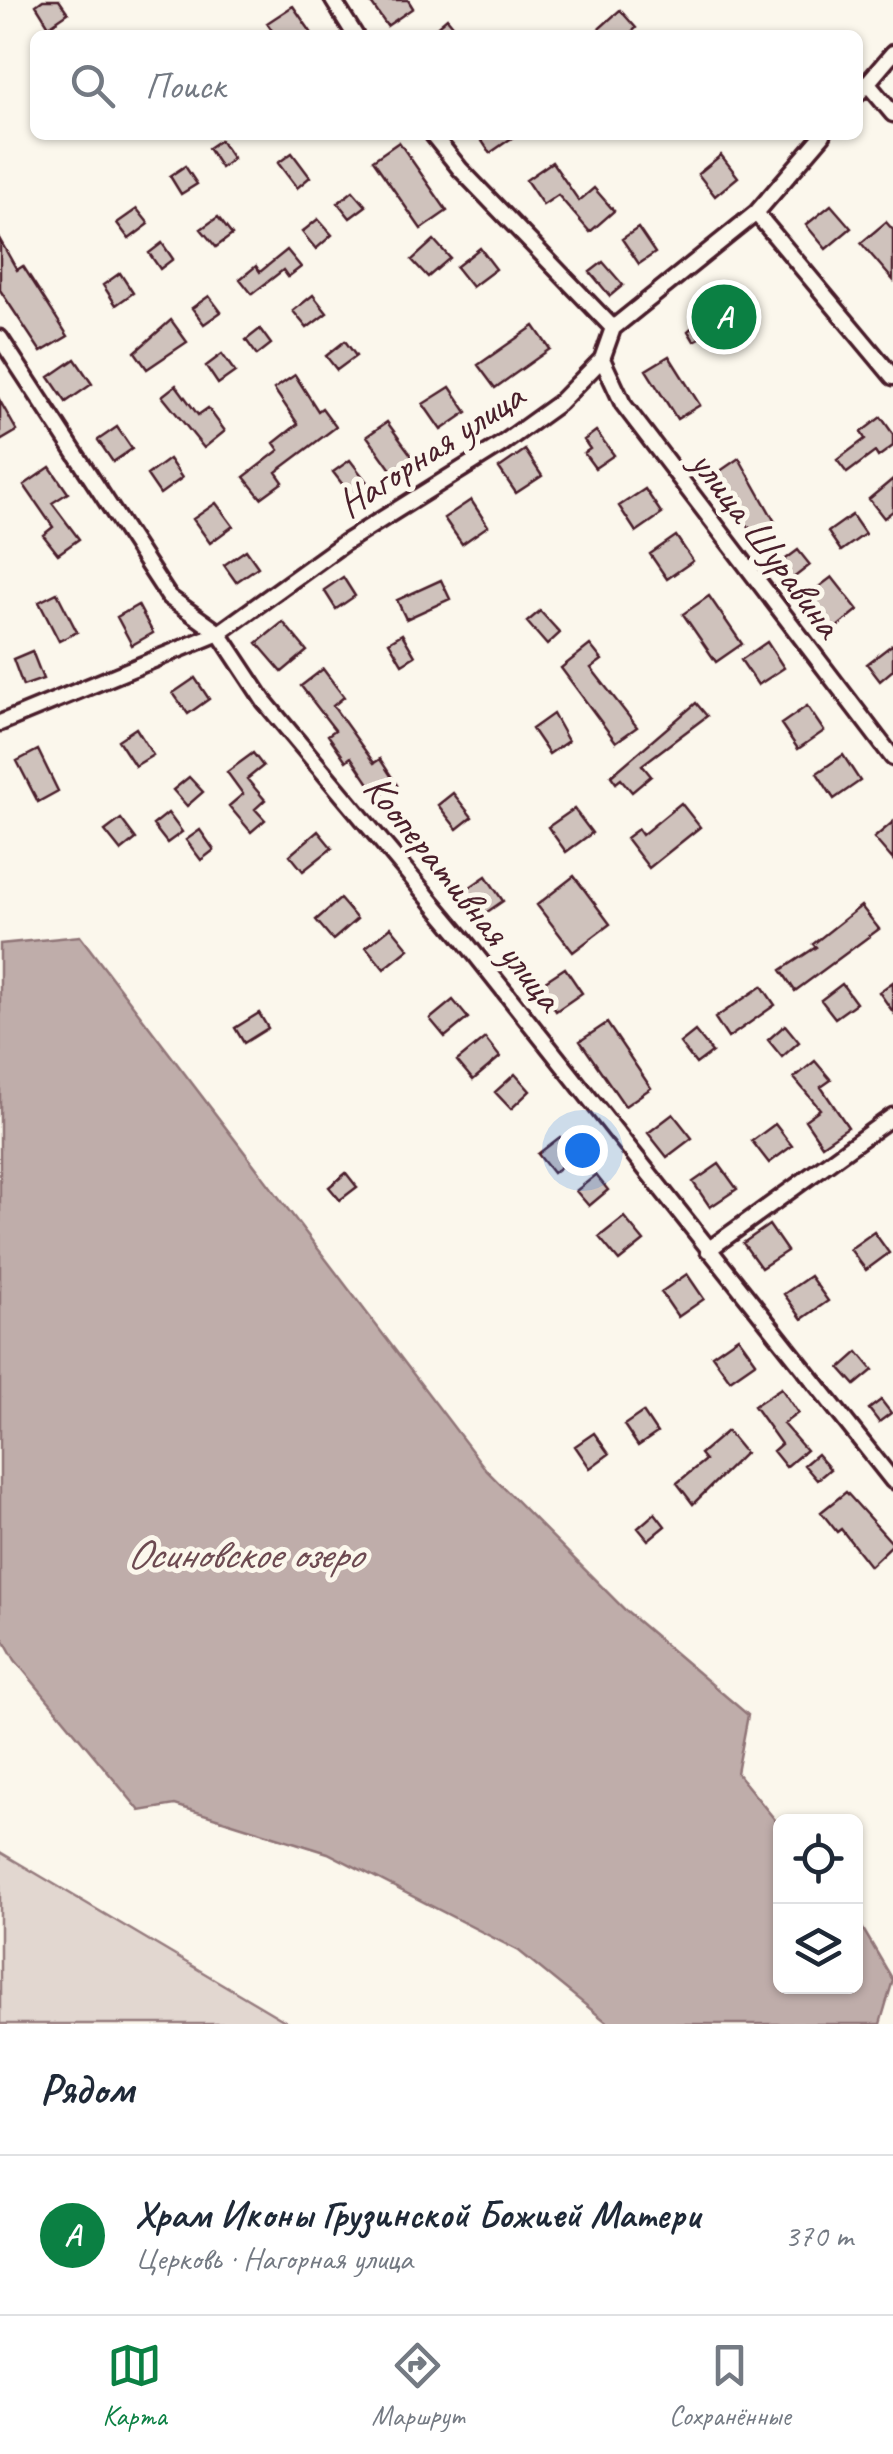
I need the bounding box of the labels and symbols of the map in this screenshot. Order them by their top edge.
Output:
pin: A [692,280,756,354]
street label: Нагорная улица [328,370,535,529]
street label: улица Шуравина [678,438,855,649]
street label: Кооперативная улица [353,764,575,1023]
your location [557,1125,608,1176]
water label: Осиновское озеро [126,1528,367,1581]

